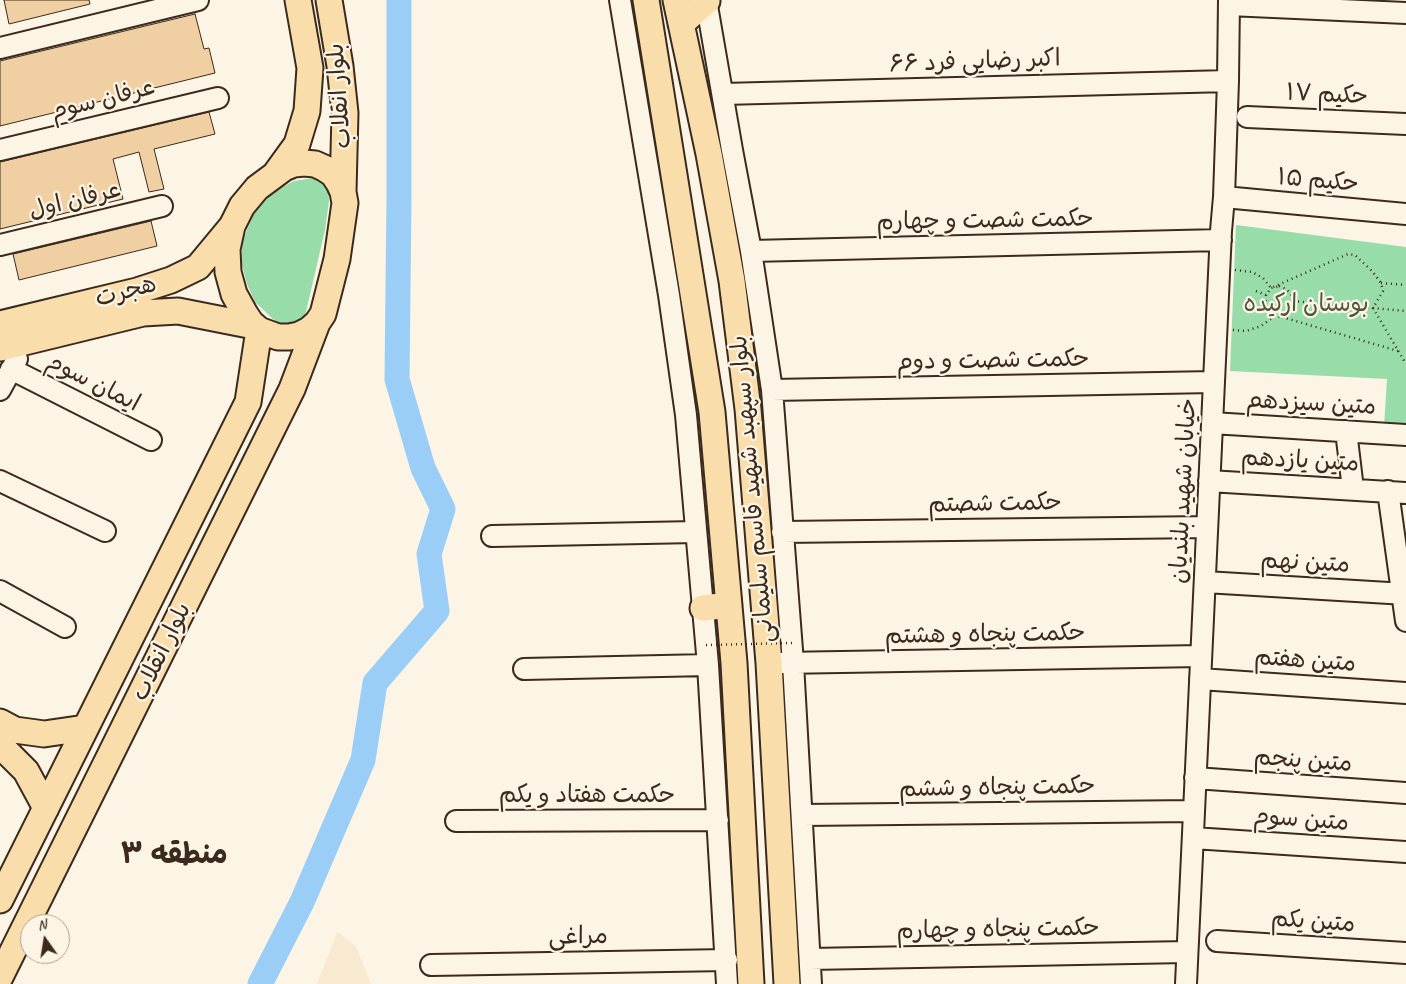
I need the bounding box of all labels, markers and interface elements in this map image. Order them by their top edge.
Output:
street label: بلوار انقلاب [322,42,358,150]
street label: ۶۶ اکبر رضایی فرد [889,45,1061,79]
street label: عرفان سوم [48,73,158,127]
street label: حکیم ۱۷ [1285,78,1369,112]
street label: حکیم ۱۵ [1276,163,1360,199]
street label: عرفان اول [26,176,124,226]
street label: حکمت شصت و چهارم [876,205,1094,237]
street label: هجرت [92,270,160,314]
park label: بوستان ارکیده [1243,291,1369,319]
street label: بلوار سپهبد شهید قاسم سلیمانی [725,334,781,644]
street label: حکمت شصت و دوم [896,345,1090,377]
street label: ایمان سوم [41,347,145,419]
street label: متین سیزدهم [1245,386,1377,422]
street label: خیابان شهید بلندیان [1165,398,1203,584]
street label: متین یازدهم [1240,444,1360,478]
street label: حکمت شصتم [928,488,1062,520]
street label: متین نهم [1260,546,1350,580]
street label: بلوار انقلاب [126,598,198,706]
street label: حکمت پنجاه و هشتم [884,619,1086,651]
street label: متین هفتم [1253,643,1357,679]
street label: متین پنجم [1253,743,1353,779]
street label: حکمت پنجاه و ششم [899,772,1095,804]
street label: حکمت هفتاد و یکم [499,782,675,810]
street label: متین سوم [1252,802,1350,838]
district label: منطقه ۳ [120,838,228,872]
street label: متین یکم [1270,905,1356,939]
north arrow [20,914,70,964]
street label: حکمت پنجاه و چهارم [896,914,1100,946]
text: N [36,916,48,934]
street label: مراغی [548,922,608,952]

